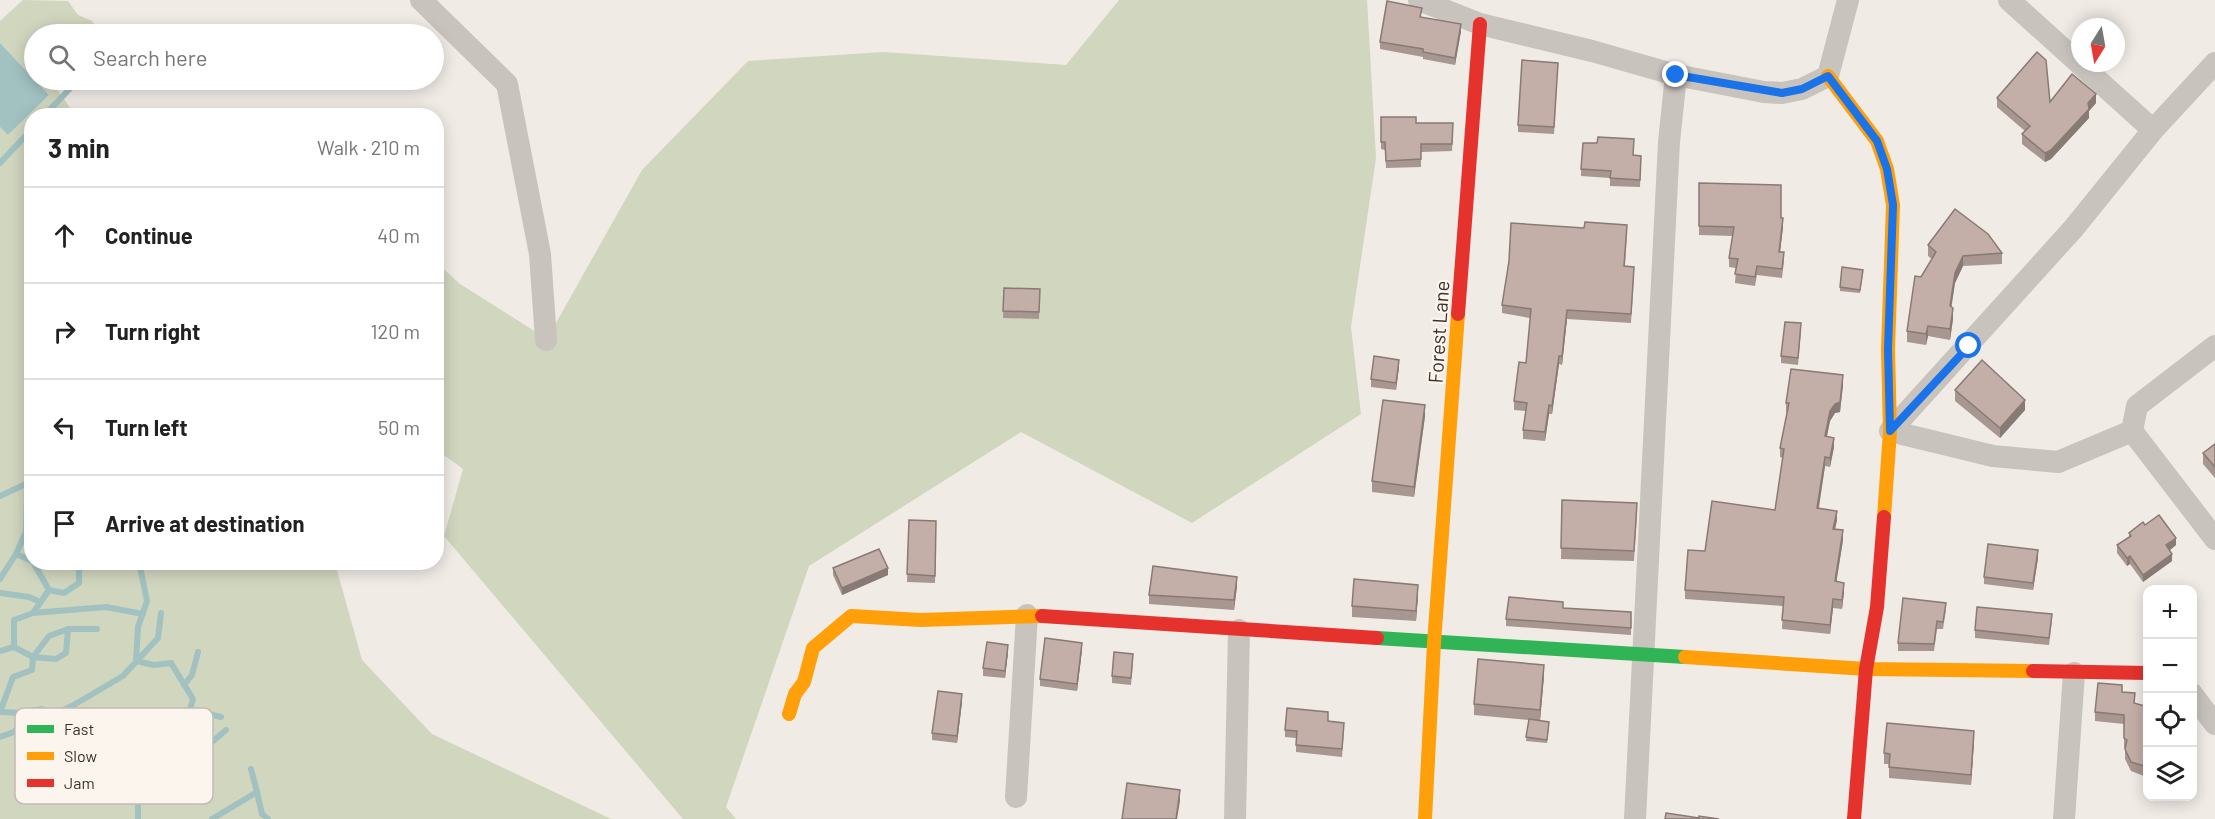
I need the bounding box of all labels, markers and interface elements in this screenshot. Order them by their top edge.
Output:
north arrow [2071,18,2125,72]
search box [24,24,444,90]
icon: search [45,41,78,74]
text: Search here [93,44,207,70]
route end [1662,61,1688,87]
text: 3 min [48,132,110,163]
text: Walk · 210 m [317,135,420,159]
icon: ahead [48,219,81,252]
text: Continue [105,222,193,248]
text: 40 m [377,223,420,247]
street label: Forest Lane [1422,280,1454,384]
icon: right [48,315,81,348]
text: Turn right [105,318,200,344]
text: 120 m [370,319,420,343]
route start [1955,332,1981,358]
icon: left [48,411,81,444]
text: Turn left [105,414,188,440]
text: 50 m [378,415,420,439]
icon: arrive [48,507,81,540]
text: Arrive at destination [105,510,304,536]
map controls [2143,585,2197,801]
button: + [2143,585,2197,639]
button: − [2143,639,2197,693]
button: locate [2143,693,2197,747]
legend [15,708,213,804]
text: Fast [64,719,94,738]
text: Slow [64,746,97,765]
button: layers [2143,747,2197,801]
text: Jam [64,773,95,792]

